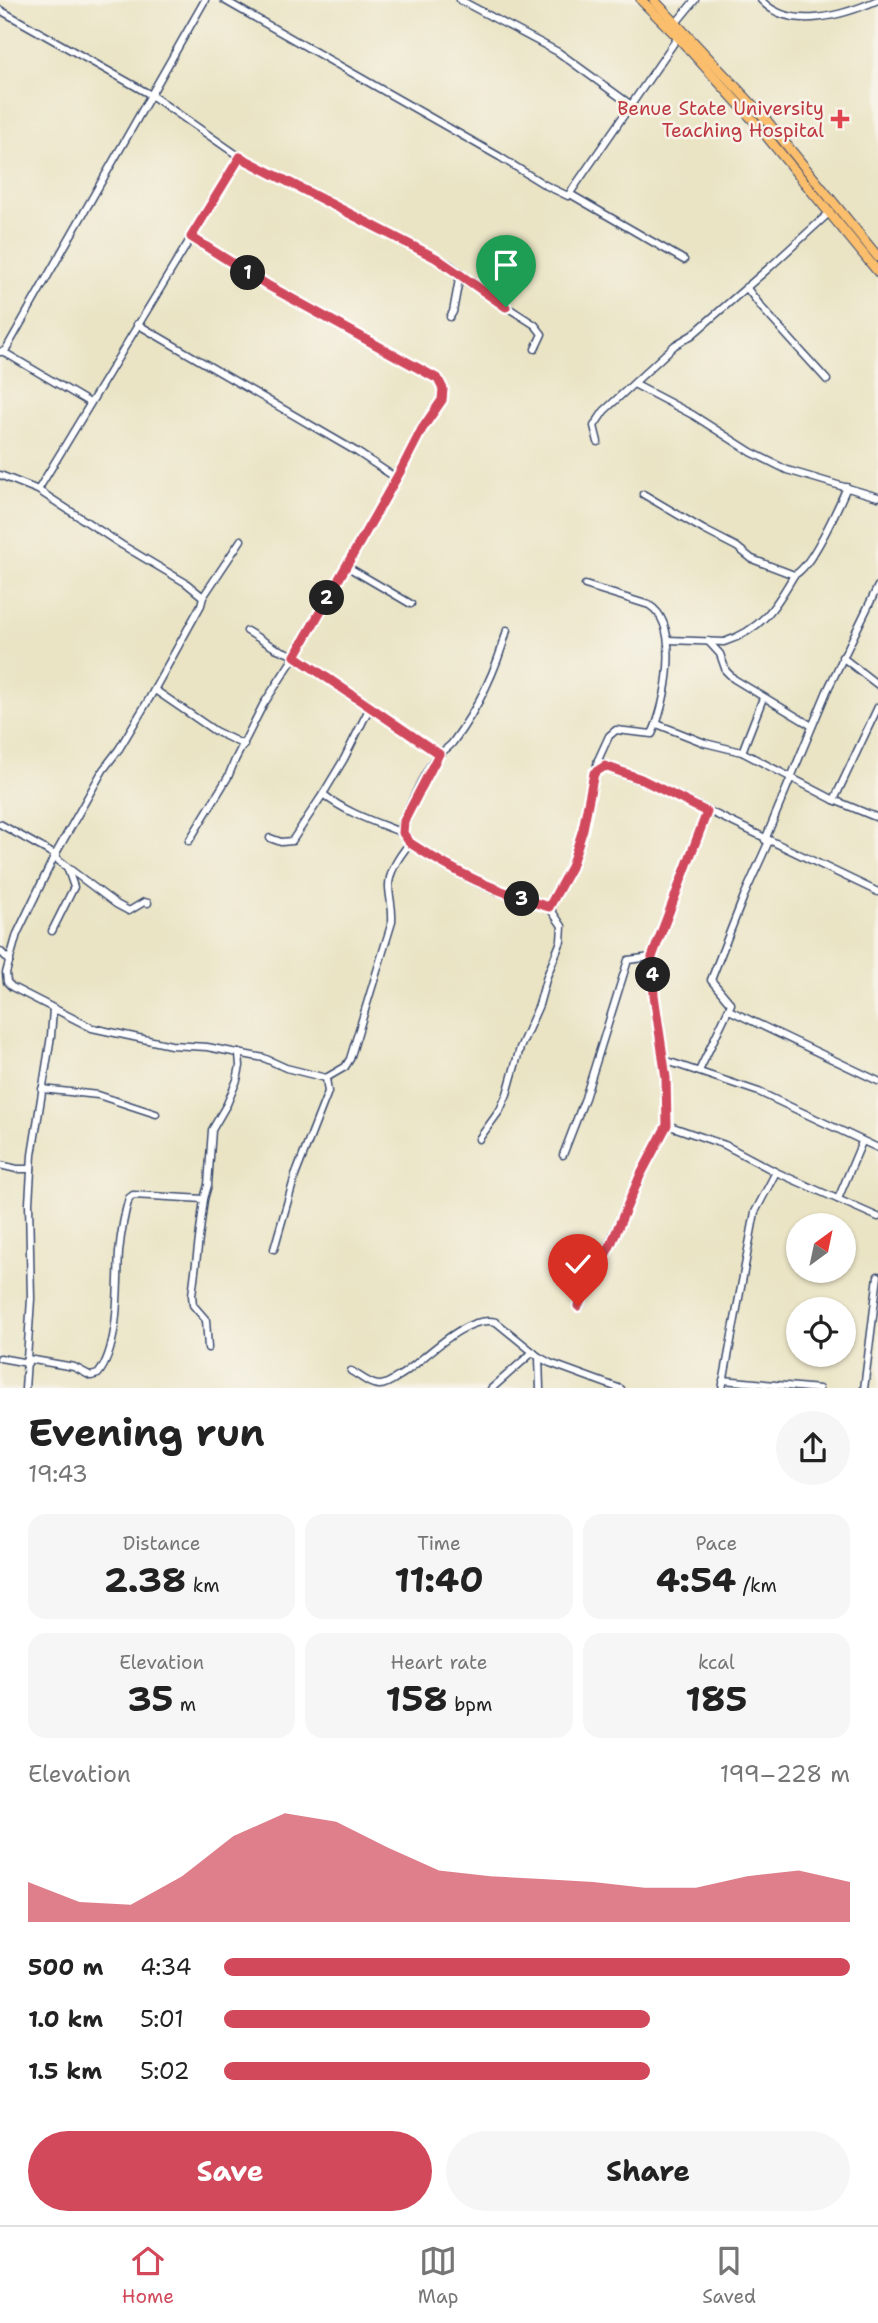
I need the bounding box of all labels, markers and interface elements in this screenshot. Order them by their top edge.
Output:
place label: Benue State University Teaching Hospital [617,96,824,143]
marker: Benue State University Teaching Hospital [830,109,850,129]
pin [476,235,536,307]
icon: arrive [487,246,525,284]
pin: 1 [230,256,266,290]
text: 1 [243,260,252,285]
pin: 2 [310,580,344,616]
text: 2 [320,585,333,610]
pin: 3 [504,881,540,916]
text: 3 [515,886,528,911]
pin: 4 [636,958,670,992]
text: 4 [646,962,659,987]
north arrow [786,1213,856,1283]
map controls [786,1213,856,1367]
pin [548,1234,608,1306]
icon: check [559,1245,597,1283]
button: locate [786,1297,856,1367]
text: Evening run [28,1407,265,1458]
button: share [776,1411,850,1485]
text: 19:43 [28,1459,88,1489]
text: Distance [123,1531,201,1556]
text: Time [417,1531,461,1556]
text: Pace [695,1531,737,1556]
text: 2.38 [104,1556,186,1603]
text: 11:40 [394,1556,484,1603]
text: 4:54 [656,1556,736,1603]
text: km [186,1573,220,1598]
text: /km [736,1573,777,1598]
text: Elevation [119,1650,204,1675]
text: Heart rate [391,1650,487,1675]
text: kcal [698,1650,735,1675]
text: 35 [127,1675,173,1722]
text: 158 [386,1675,448,1722]
text: 185 [685,1675,747,1722]
text: m [173,1692,196,1717]
text: bpm [448,1692,492,1717]
text: Elevation [28,1759,131,1789]
text: 199–228 m [720,1759,850,1789]
text: 500 m [28,1952,103,1982]
text: 4:34 [140,1952,192,1982]
text: 1.0 km [28,2004,103,2034]
text: 5:01 [140,2004,184,2034]
text: 1.5 km [28,2056,102,2086]
text: 5:02 [140,2056,190,2086]
button: Save [28,2131,432,2211]
button: Share [446,2131,850,2211]
tab: Home [122,2242,174,2309]
tab: Map [418,2242,458,2309]
tab: Saved [702,2242,756,2309]

